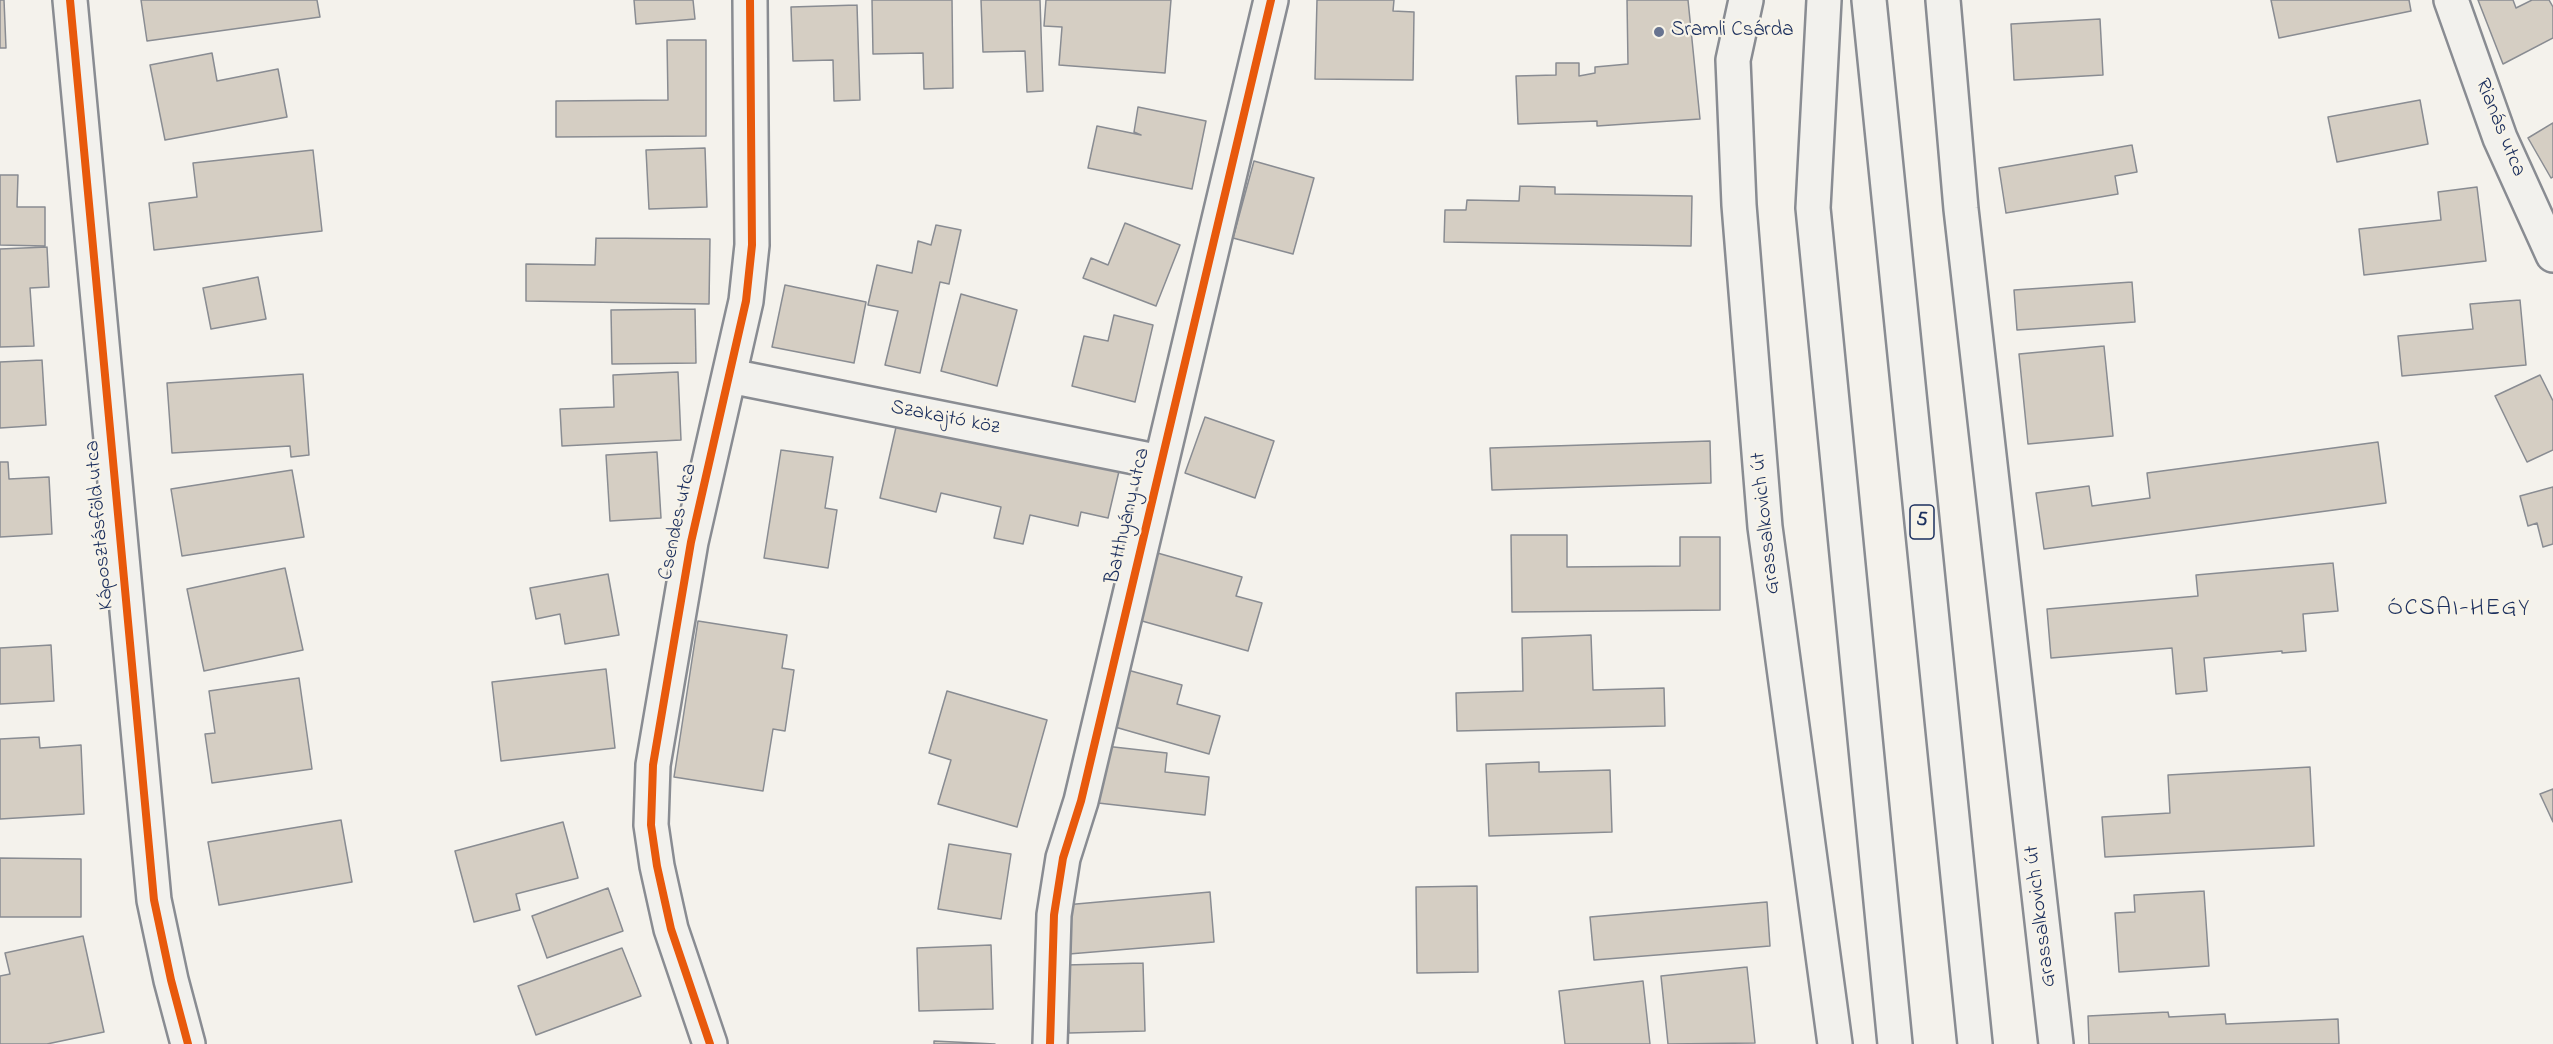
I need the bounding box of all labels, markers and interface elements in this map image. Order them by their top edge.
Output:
place label: Sramli Csárda [1671,19,1794,45]
marker: Sramli Csárda [1652,25,1666,39]
street label: Rianás utca [2468,75,2530,181]
street label: Szakajtó köz [888,396,1002,442]
street label: Káposztásföld utca [81,439,121,611]
street label: Batthyány utca [1101,446,1157,586]
street label: Grassalkovich út [1747,451,1787,595]
street label: Csendes utca [654,461,704,583]
road number: 5 [1910,505,1934,539]
district label: ÓCSAI-HEGY [2387,596,2531,624]
street label: Grassalkovich út [2021,844,2063,988]

